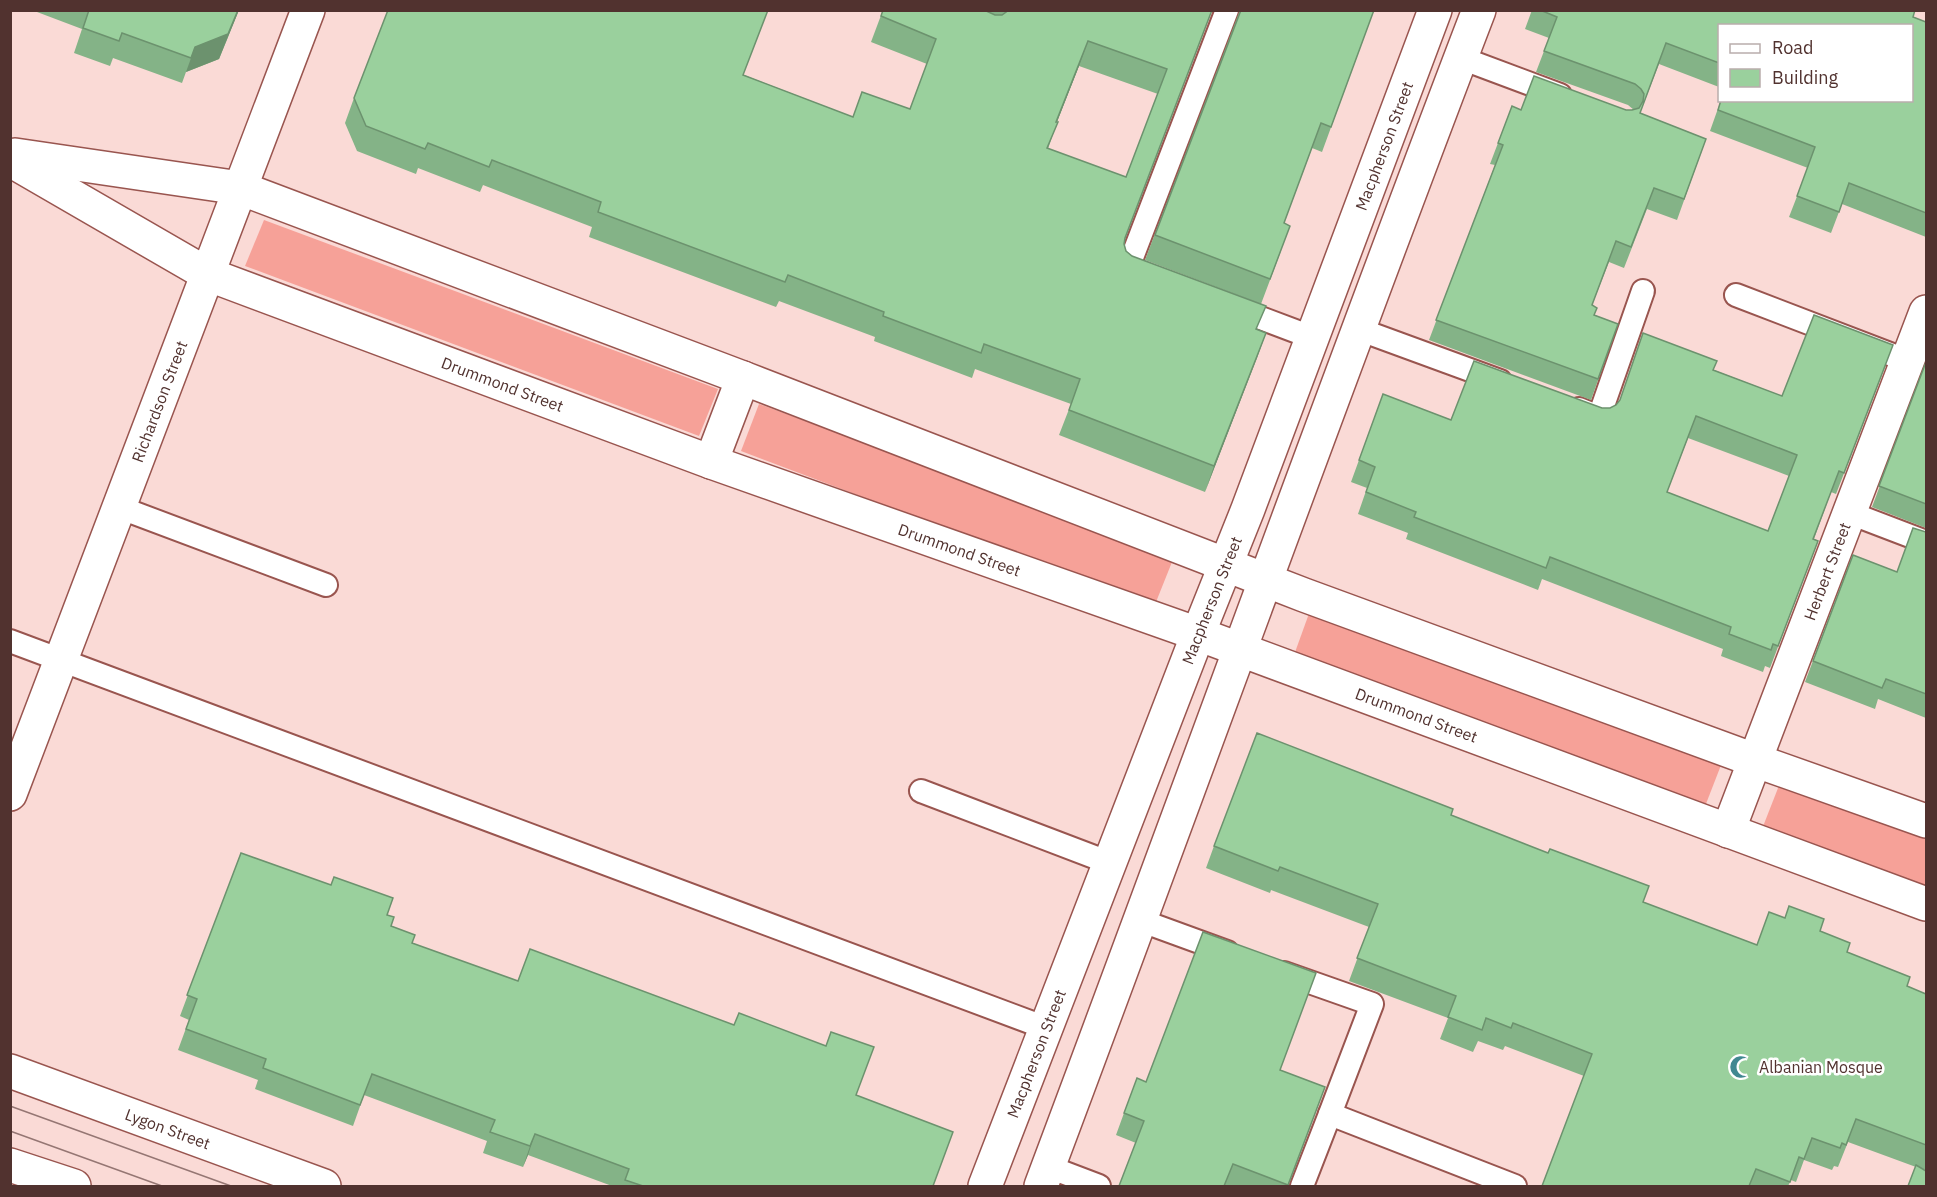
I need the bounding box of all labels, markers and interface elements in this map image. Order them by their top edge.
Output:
legend [1718,24,1913,102]
text: Road [1772,36,1813,59]
text: Building [1772,66,1839,89]
street label: Macpherson Street [1351,79,1417,213]
street label: Richardson Street [127,338,191,465]
street label: Drummond Street [439,352,566,416]
street label: Drummond Street [895,519,1023,581]
street label: Herbert Street [1799,519,1855,623]
street label: Macpherson Street [1177,533,1246,667]
street label: Drummond Street [1353,683,1480,747]
street label: Macpherson Street [1002,986,1070,1121]
mosque icon: Albanian Mosque [1728,1054,1754,1080]
place label: Albanian Mosque [1759,1057,1883,1077]
street label: Lygon Street [123,1104,213,1153]

